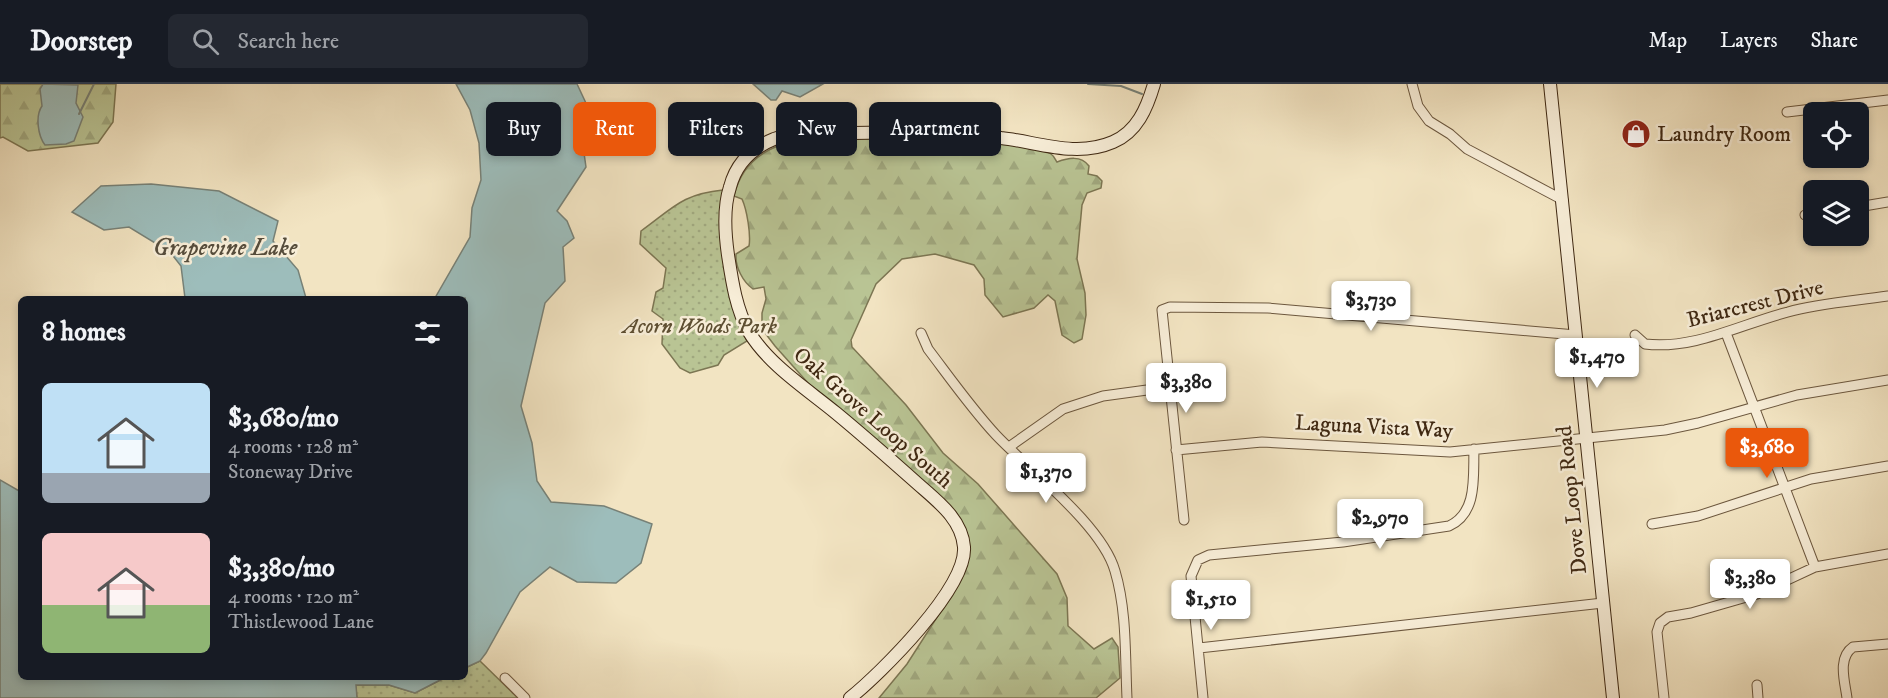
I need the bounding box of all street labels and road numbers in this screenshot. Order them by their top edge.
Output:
street label: Briarcrest Drive [1684,274,1826,334]
street label: Oak Grove Loop South [788,341,959,495]
street label: Laguna Vista Way [1294,409,1454,445]
street label: Dove Loop Road [1551,424,1593,576]

